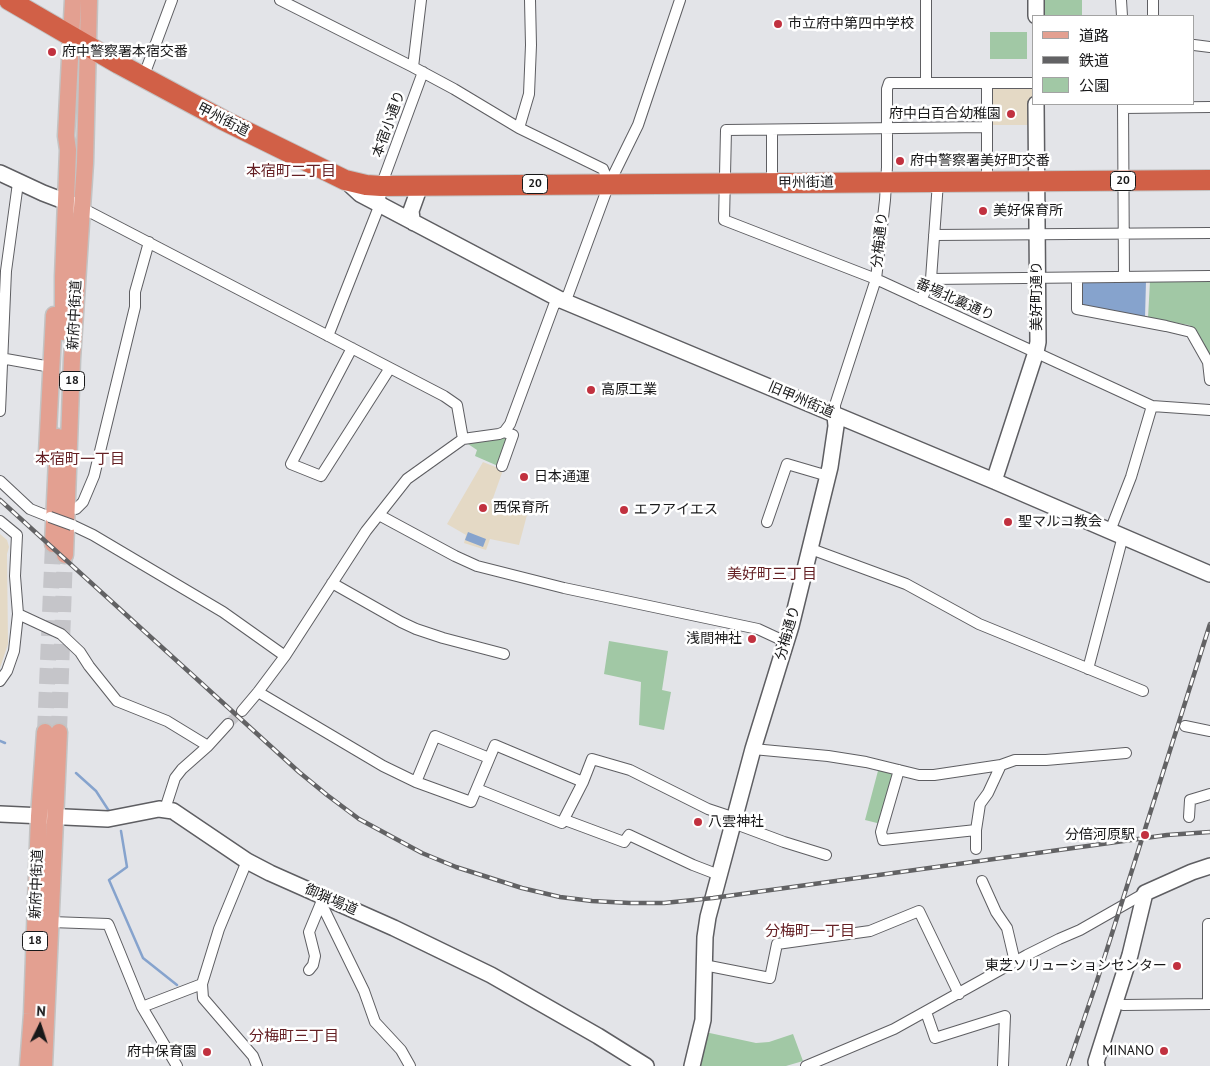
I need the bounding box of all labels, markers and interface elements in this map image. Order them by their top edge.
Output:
legend [1032,15,1195,105]
place label: 市立府中第四中学校 [788,16,914,32]
marker: 市立府中第四中学校 [772,18,784,30]
text: 道路 [1079,26,1109,45]
place label: 府中警察署本宿交番 [62,44,188,60]
marker: 府中警察署本宿交番 [46,46,58,58]
text: 鉄道 [1079,51,1109,70]
text: 公園 [1079,76,1109,95]
street label: 本宿小通り [369,88,409,160]
street label: 甲州街道 [194,100,252,140]
place label: 府中白百合幼稚園 [889,106,1001,122]
marker: 府中白百合幼稚園 [1005,108,1017,120]
place label: 府中警察署美好町交番 [910,153,1050,169]
marker: 府中警察署美好町交番 [894,155,906,167]
district label: 本宿町二丁目 [246,163,336,181]
road number: 20 [1110,172,1136,190]
road number: 20 [522,174,548,193]
street label: 甲州街道 [778,174,834,192]
place label: 美好保育所 [993,203,1063,219]
marker: 美好保育所 [977,205,989,217]
street label: 分梅通り [869,211,891,269]
street label: 美好町通り [1029,261,1045,331]
street label: 番場北裏通り [913,275,997,325]
street label: 新府中街道 [65,280,85,350]
road number: 18 [60,372,84,391]
street label: 旧甲州街道 [766,379,836,421]
place label: 高原工業 [601,382,657,398]
marker: 高原工業 [585,384,597,396]
district label: 本宿町一丁目 [35,451,125,469]
place label: 日本通運 [534,469,590,485]
marker: 日本通運 [518,471,530,483]
place label: 西保育所 [493,500,549,516]
marker: 西保育所 [477,502,489,514]
place label: エフアイエス [634,502,718,518]
marker: エフアイエス [618,504,630,516]
place label: 聖マルコ教会 [1018,514,1102,530]
marker: 聖マルコ教会 [1002,516,1014,528]
district label: 美好町三丁目 [727,566,817,584]
street label: 分梅通り [772,604,804,662]
place label: 浅間神社 [686,631,742,647]
marker: 浅間神社 [746,633,758,645]
place label: 八雲神社 [708,814,764,830]
marker: 八雲神社 [692,816,704,828]
place label: 分倍河原駅 [1065,827,1135,843]
marker: 分倍河原駅 [1139,829,1151,841]
street label: 新府中街道 [27,849,47,919]
street label: 御猟場道 [302,881,360,919]
district label: 分梅町一丁目 [765,923,855,941]
road number: 18 [22,931,48,950]
place label: 東芝ソリューションセンター [985,958,1167,974]
marker: 東芝ソリューションセンター [1171,960,1183,972]
north arrow [15,1001,65,1051]
text: N [36,1002,46,1020]
district label: 分梅町三丁目 [249,1028,339,1046]
place label: MINANO [1102,1043,1154,1059]
place label: 府中保育園 [127,1044,197,1060]
marker: MINANO [1158,1045,1170,1057]
marker: 府中保育園 [201,1046,213,1058]

